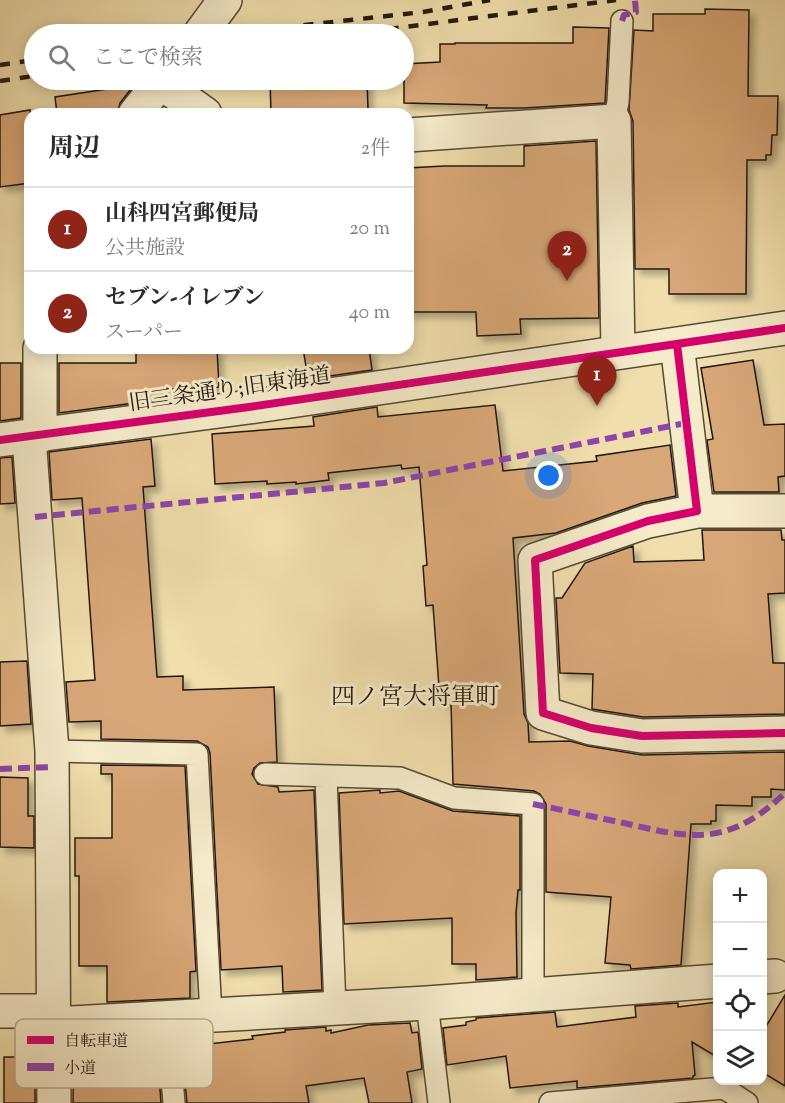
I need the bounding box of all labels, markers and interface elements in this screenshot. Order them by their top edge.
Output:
search box [24,24,414,90]
icon: search [45,41,78,74]
text: ここで検索 [93,43,203,75]
text: 周辺 [48,131,100,168]
text: 2件 [361,135,390,164]
text: 山科四宮郵便局 [105,199,259,231]
text: 1 [64,215,71,244]
text: 20 m [349,215,390,244]
pin: 2 [548,232,586,281]
text: 公共施設 [105,235,185,264]
text: セブン-イレブン [105,283,265,315]
text: 2 [63,299,72,328]
text: 40 m [349,299,390,328]
text: スーパー [105,319,183,348]
pin: 1 [578,356,616,406]
street label: 旧三条通り;旧東海道 [127,361,333,421]
your location [534,461,563,490]
district label: 四ノ宮大将軍町 [331,681,499,715]
map controls [713,869,767,1085]
button: + [713,869,767,923]
button: − [713,923,767,977]
button: locate [713,977,767,1031]
legend [15,1019,213,1088]
text: 自転車道 [64,1031,128,1054]
button: layers [713,1031,767,1085]
text: 小道 [64,1058,96,1081]

